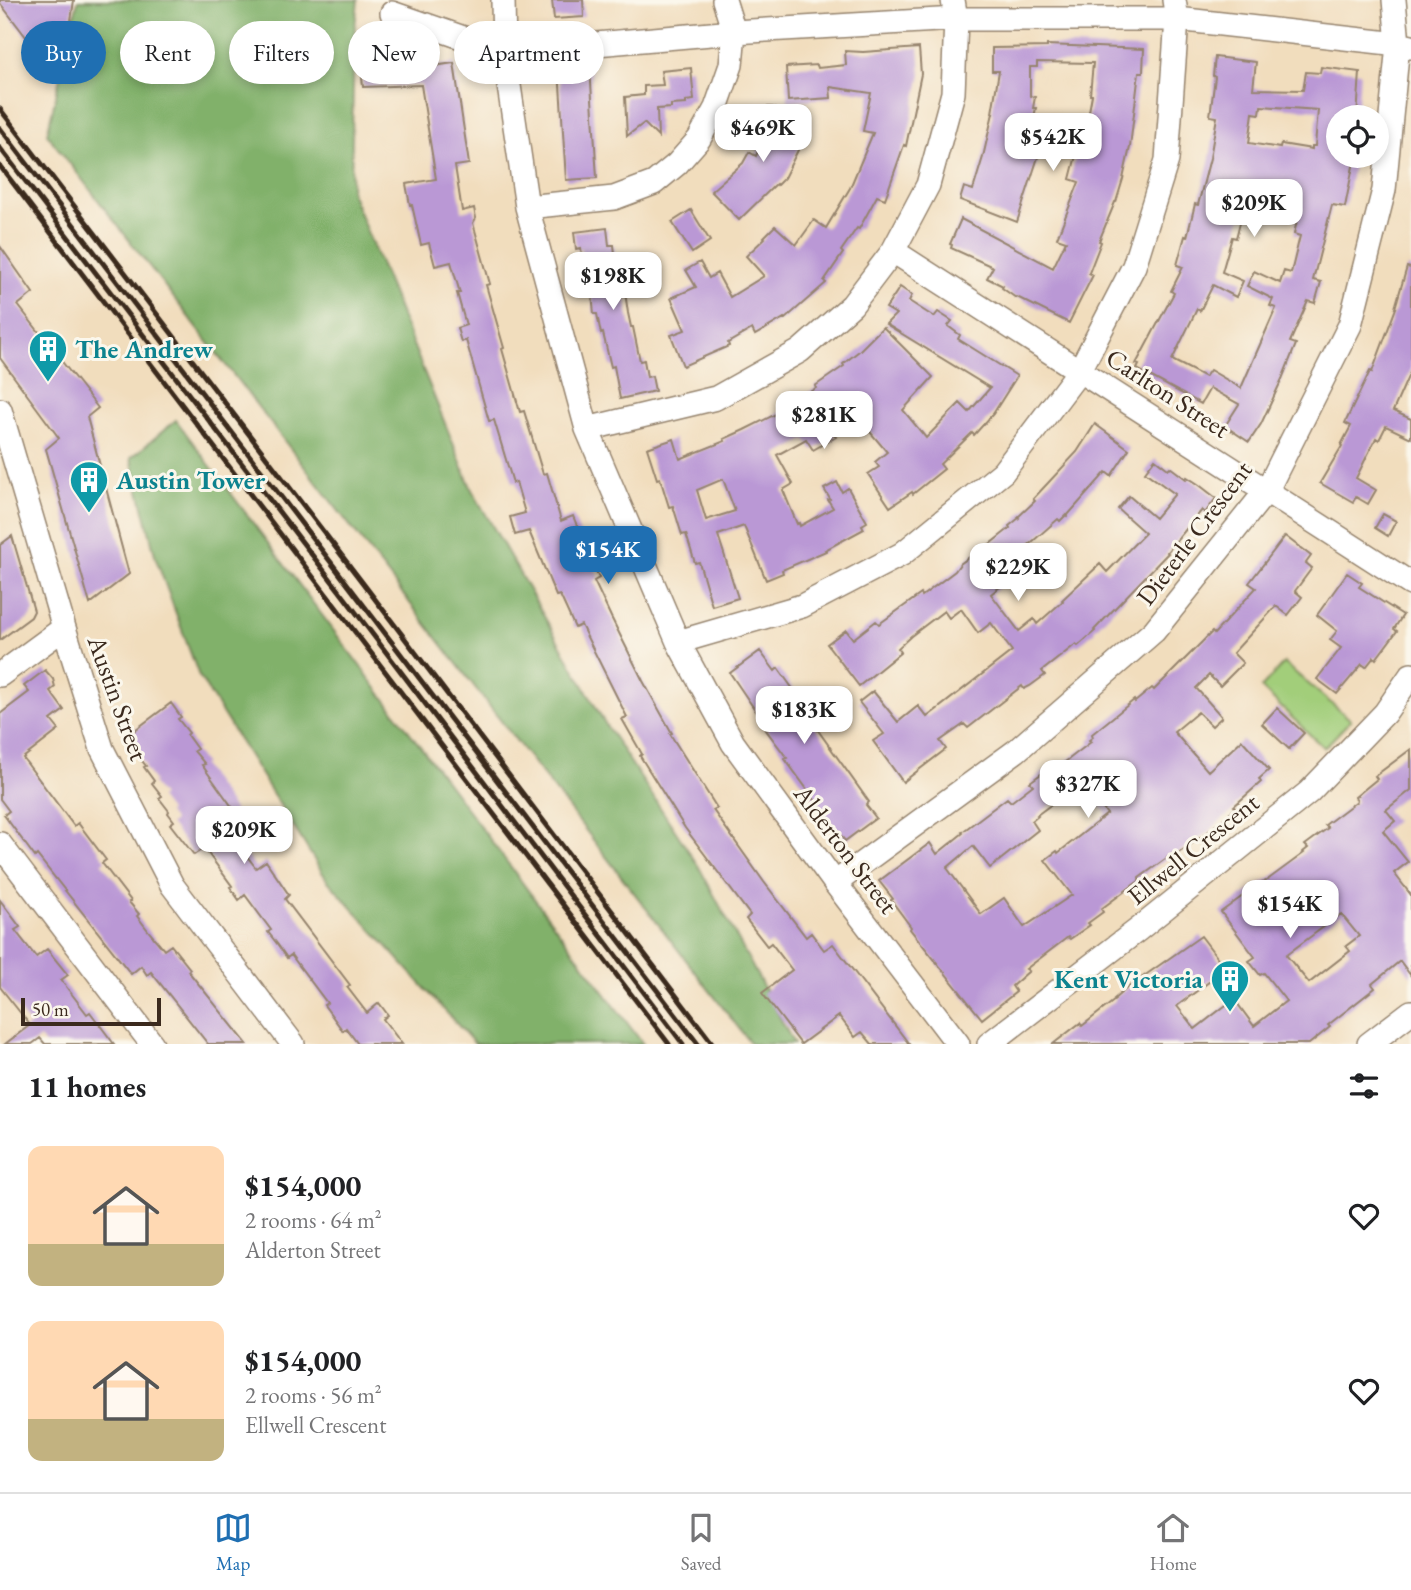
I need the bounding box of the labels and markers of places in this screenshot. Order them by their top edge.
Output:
pin: $469K [714,104,812,164]
pin: $542K [1004,114,1102,173]
pin: $209K [1205,180,1303,239]
pin: $198K [564,252,662,312]
building icon: The Andrew [27,328,69,383]
place label: The Andrew [75,332,213,366]
pin: $281K [775,392,873,451]
building icon: Austin Tower [68,459,110,514]
place label: Austin Tower [115,463,266,497]
pin: $154K [559,526,657,586]
pin: $229K [969,544,1067,603]
pin: $183K [755,686,853,746]
pin: $327K [1039,760,1137,820]
pin: $209K [195,806,293,866]
pin: $154K [1241,880,1339,940]
building icon: Kent Victoria [1209,958,1251,1013]
place label: Kent Victoria [1054,962,1204,996]

